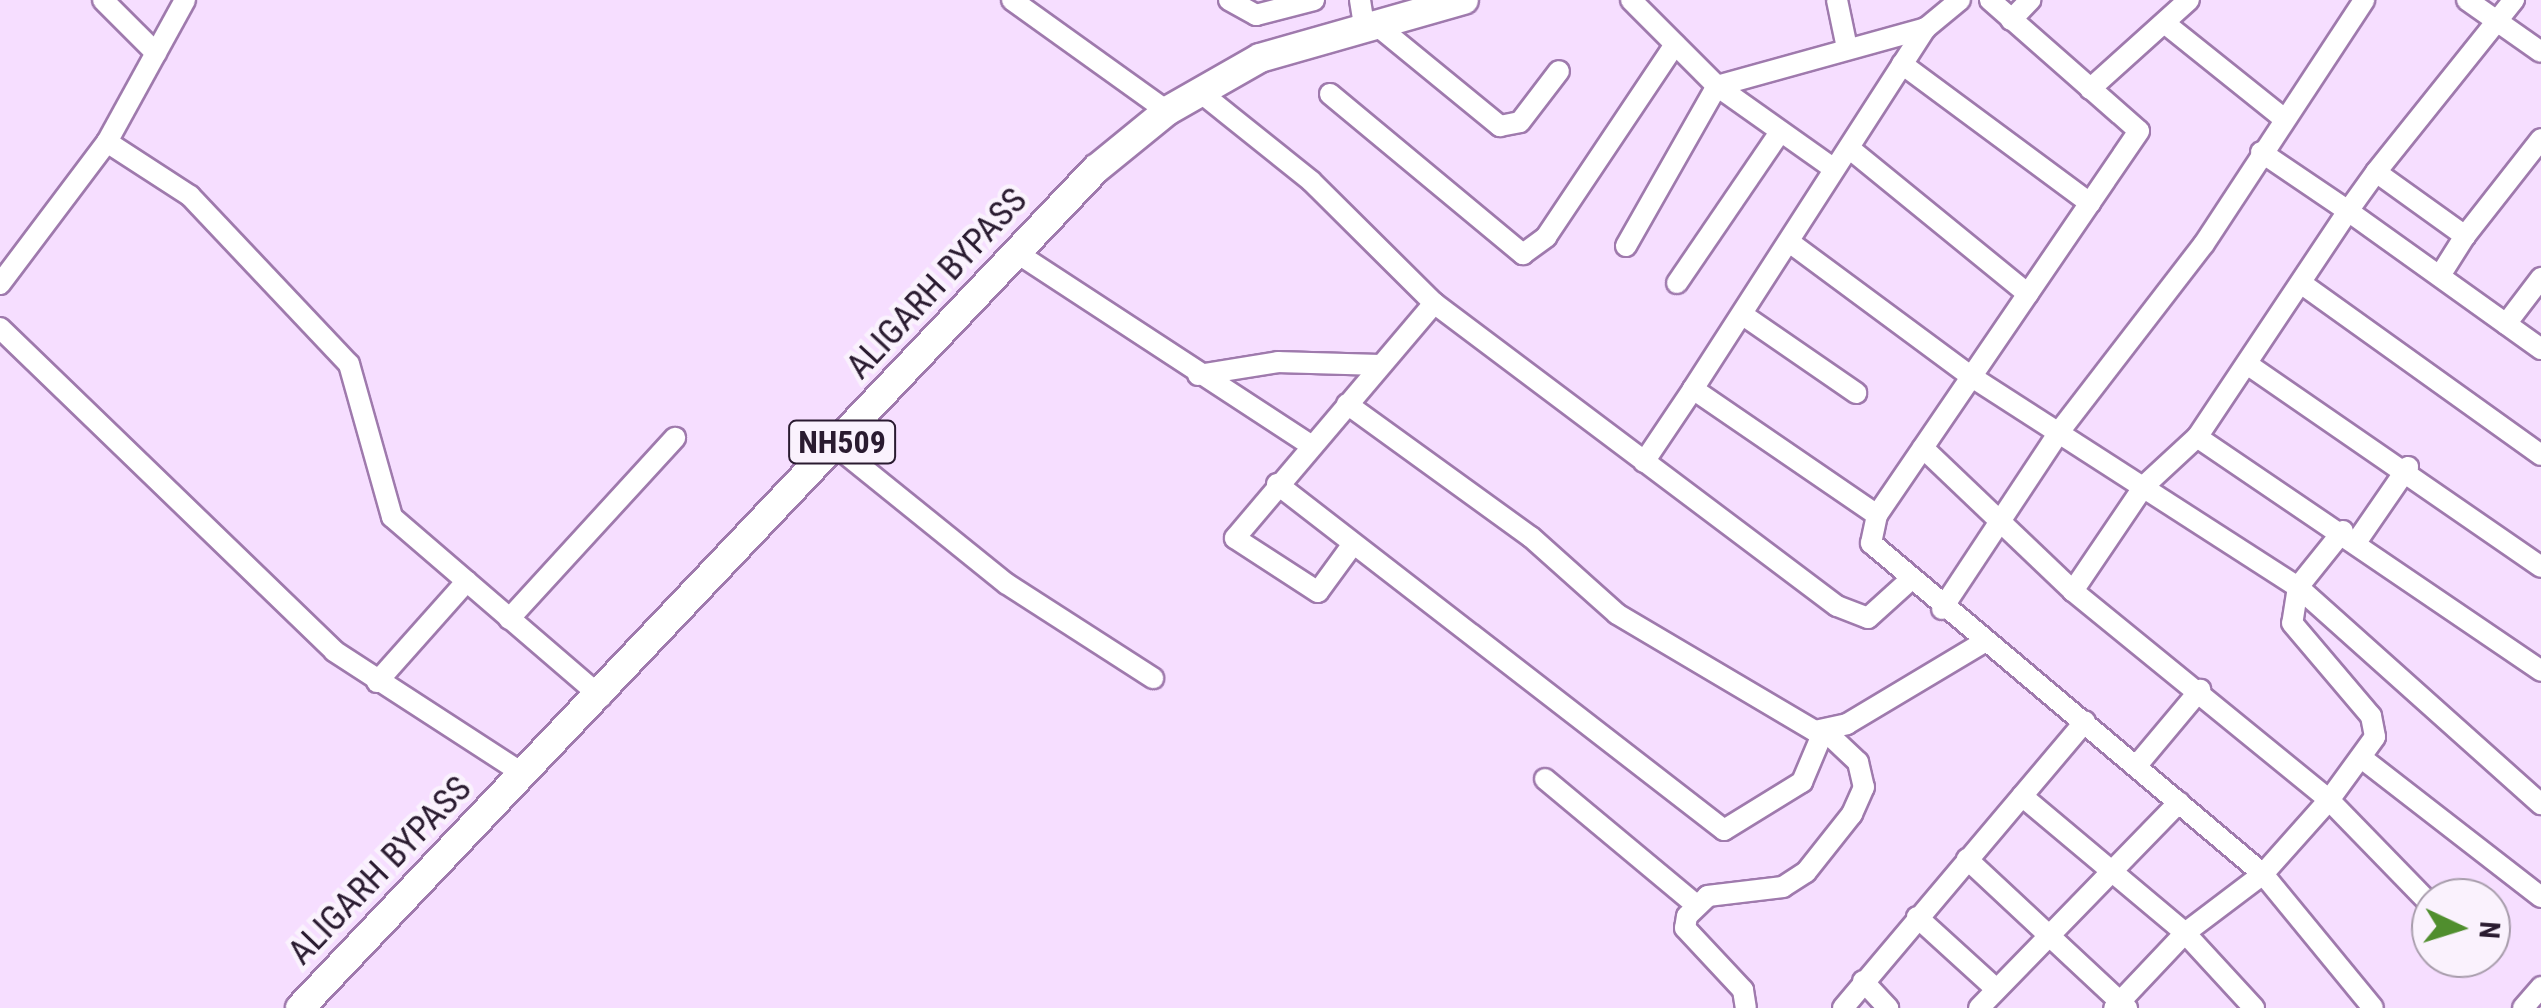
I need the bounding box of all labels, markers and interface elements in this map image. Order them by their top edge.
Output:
street label: ALIGARH BYPASS [838,180,1036,388]
road number: NH509 [787,415,897,469]
street label: ALIGARH BYPASS [280,768,480,974]
north arrow [2411,878,2511,978]
text: N [2472,920,2506,940]

